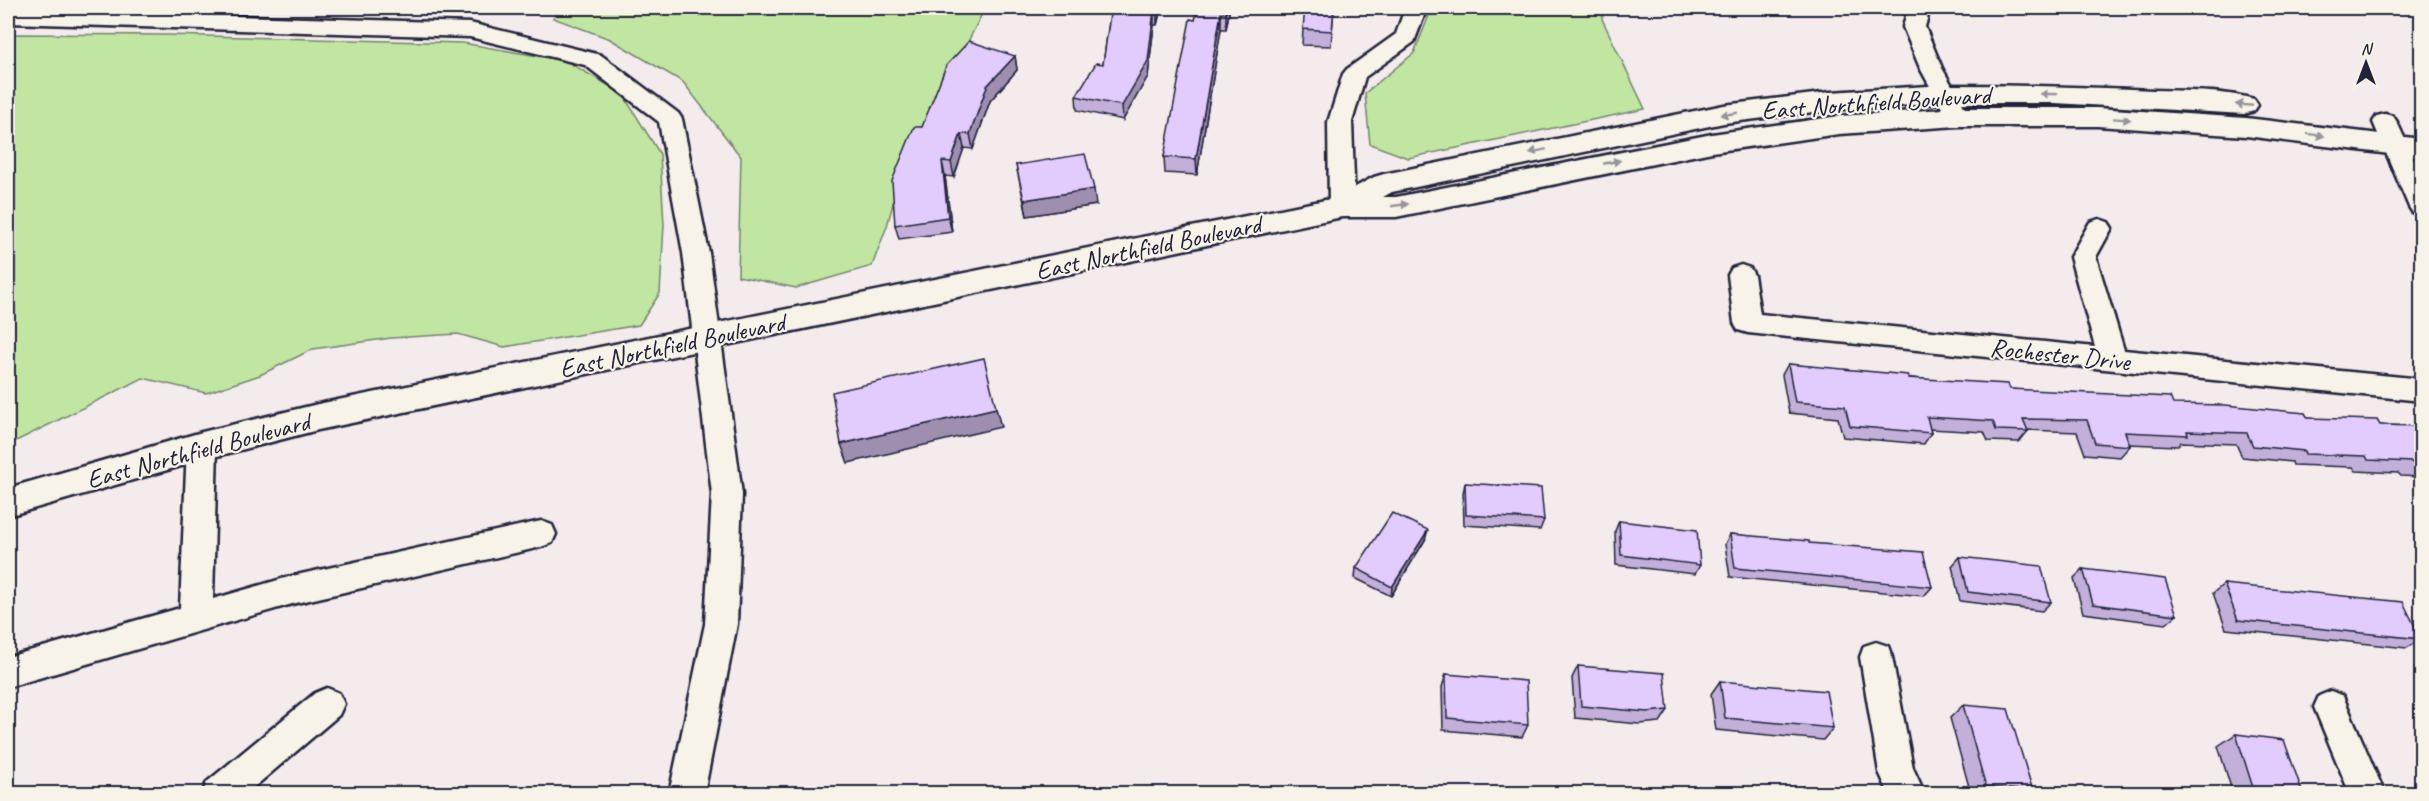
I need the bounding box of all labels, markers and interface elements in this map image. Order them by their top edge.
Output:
north arrow [2336,33,2396,93]
text: N [2361,39,2374,59]
street label: East Northfield Boulevard [1760,78,1995,127]
one-way arrow [2039,89,2058,99]
one-way arrow [2234,100,2253,110]
one-way arrow [1719,109,1738,118]
one-way arrow [2112,114,2131,124]
one-way arrow [2307,131,2326,140]
one-way arrow [1528,147,1547,156]
one-way arrow [1602,157,1621,166]
one-way arrow [1391,201,1410,210]
street label: East Northfield Boulevard [1032,207,1267,287]
street label: East Northfield Boulevard [556,305,791,385]
street label: Rochester Drive [1988,331,2133,378]
street label: East Northfield Boulevard [83,404,317,496]

